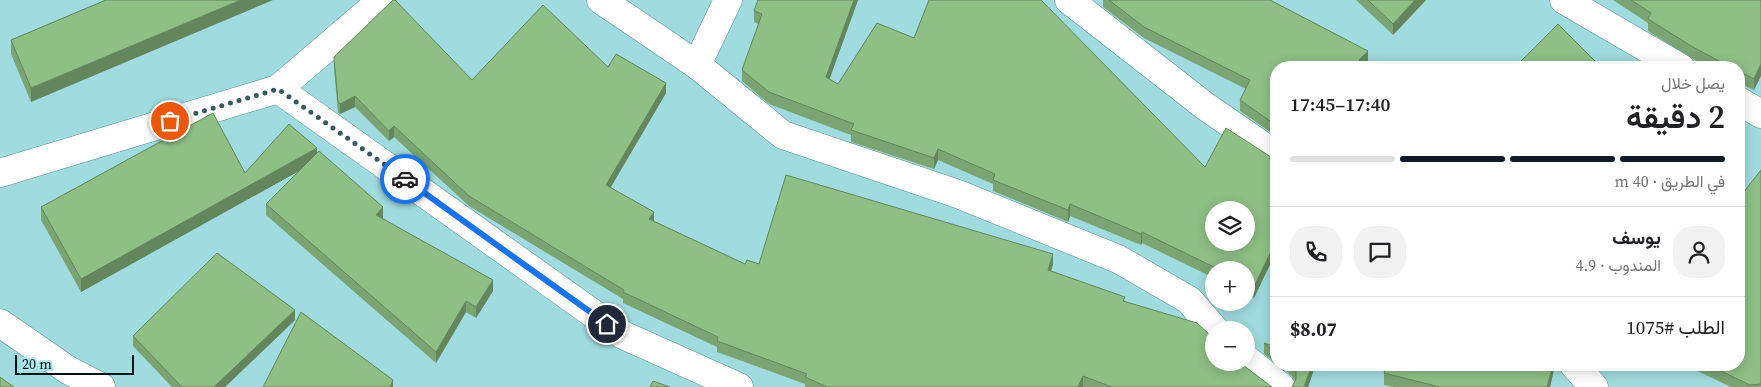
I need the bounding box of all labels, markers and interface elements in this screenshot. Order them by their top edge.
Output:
text: يصل خلال [1661,72,1725,94]
text: 17:40–17:45 [1290,91,1390,117]
text: 2 دقيقة [1626,95,1725,139]
pin [149,100,191,142]
icon: bag [156,107,184,135]
courier [380,154,430,204]
icon: car [391,165,419,193]
text: في الطريق · 40 m [1615,170,1725,192]
map controls [1205,201,1255,371]
button: layers [1205,201,1255,251]
text: يوسف [1612,224,1661,250]
button: phone [1290,226,1342,278]
button: chat [1354,226,1406,278]
button: person [1673,226,1725,278]
text: المندوب · 4.9 [1575,254,1661,276]
button: + [1205,261,1255,311]
pin [586,303,628,345]
icon: home [593,310,621,338]
text: الطلب #1075 [1626,314,1725,340]
text: $8.07 [1290,316,1337,342]
button: − [1205,321,1255,371]
scale bar [15,352,134,375]
text: 20 m [22,354,52,374]

